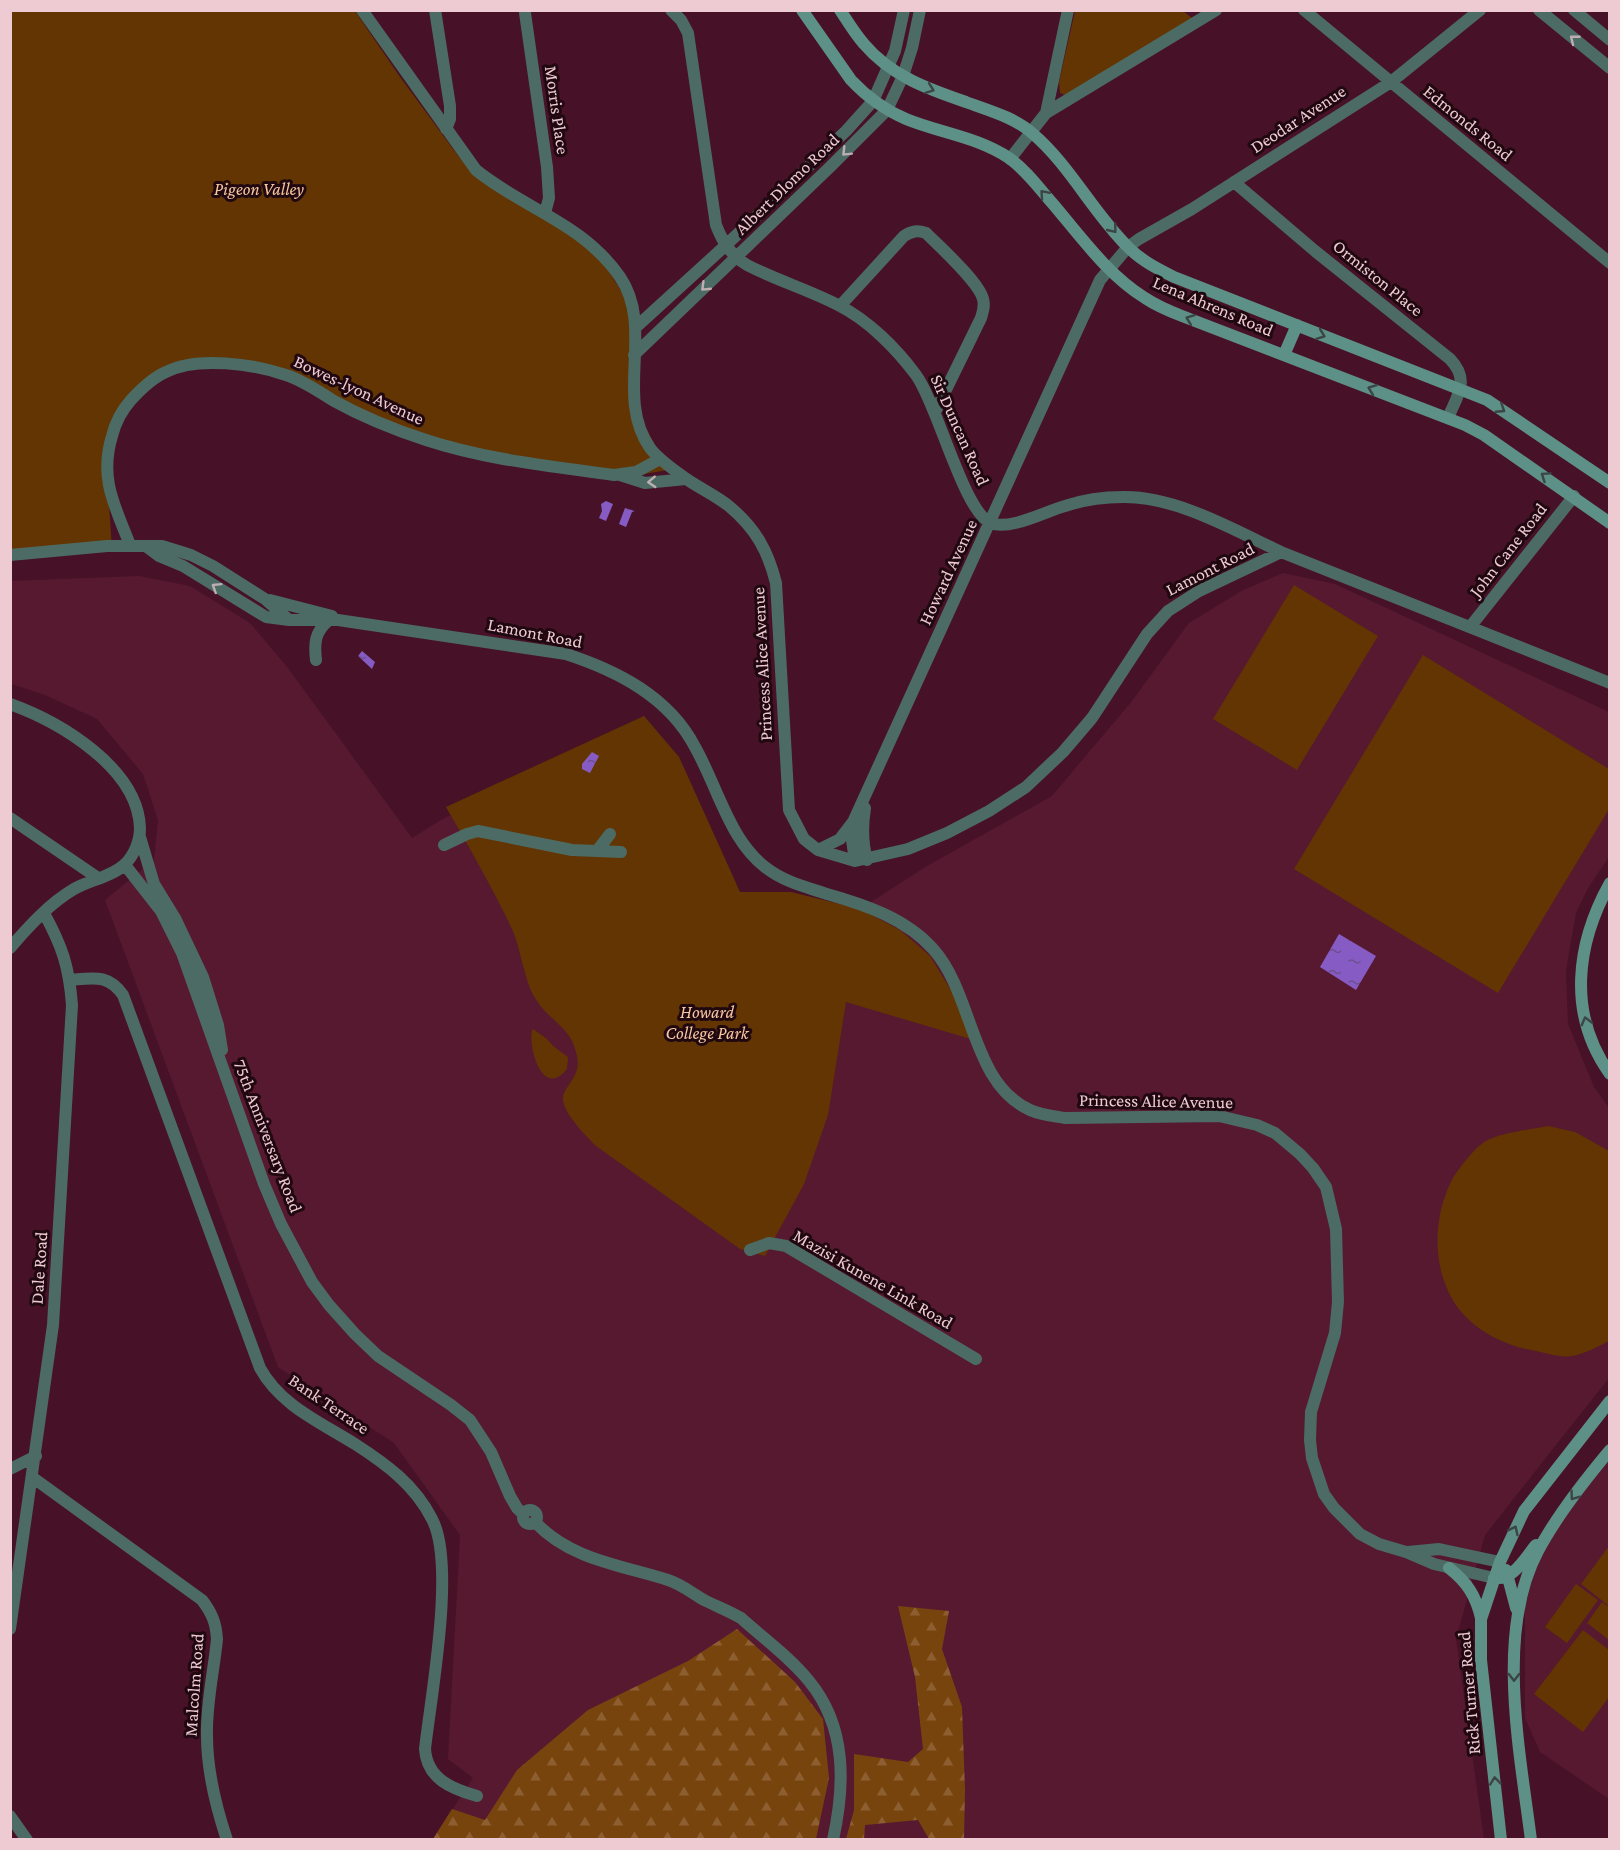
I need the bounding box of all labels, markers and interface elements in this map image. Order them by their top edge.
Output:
one-way arrow [1570,35,1581,46]
street label: Morris Place [541,64,573,156]
street label: Deodar Avenue [1247,81,1349,157]
street label: Edmonds Road [1419,81,1517,165]
one-way arrow [924,82,934,95]
street label: Albert Dlomo Road [731,129,844,239]
one-way arrow [842,144,853,155]
park label: Pigeon Valley [214,179,304,199]
one-way arrow [1040,190,1051,201]
one-way arrow [1106,222,1117,233]
street label: Ormiston Place [1329,236,1427,320]
street label: Lena Ahrens Road [1150,272,1277,341]
one-way arrow [702,280,712,291]
one-way arrow [1185,314,1196,326]
one-way arrow [1315,328,1326,340]
street label: Bowes-lyon Avenue [291,351,427,429]
street label: Sir Duncan Road [927,371,994,489]
one-way arrow [1367,384,1378,396]
one-way arrow [1494,402,1505,413]
one-way arrow [1541,472,1552,483]
one-way arrow [648,475,657,488]
street label: John Cane Road [1464,499,1551,602]
street label: Howard Avenue [915,516,981,628]
street label: Lamont Road [1163,538,1258,600]
one-way arrow [212,582,222,594]
street label: Princess Alice Avenue [748,587,776,741]
street label: Lamont Road [486,614,585,652]
park label: Howard College Park [665,1002,750,1043]
one-way arrow [1581,1016,1594,1026]
street label: 75th Anniversary Road [230,1057,307,1216]
street label: Princess Alice Avenue [1079,1090,1233,1112]
street label: Mazisi Kunene Link Road [790,1225,957,1333]
street label: Dale Road [26,1230,52,1305]
street label: Bank Terrace [285,1370,373,1438]
one-way arrow [1570,1490,1581,1501]
one-way arrow [1506,1525,1518,1536]
street label: Rick Turner Road [1454,1630,1484,1755]
street label: Malcolm Road [180,1632,208,1737]
one-way arrow [1508,1672,1520,1681]
one-way arrow [1489,1777,1502,1786]

